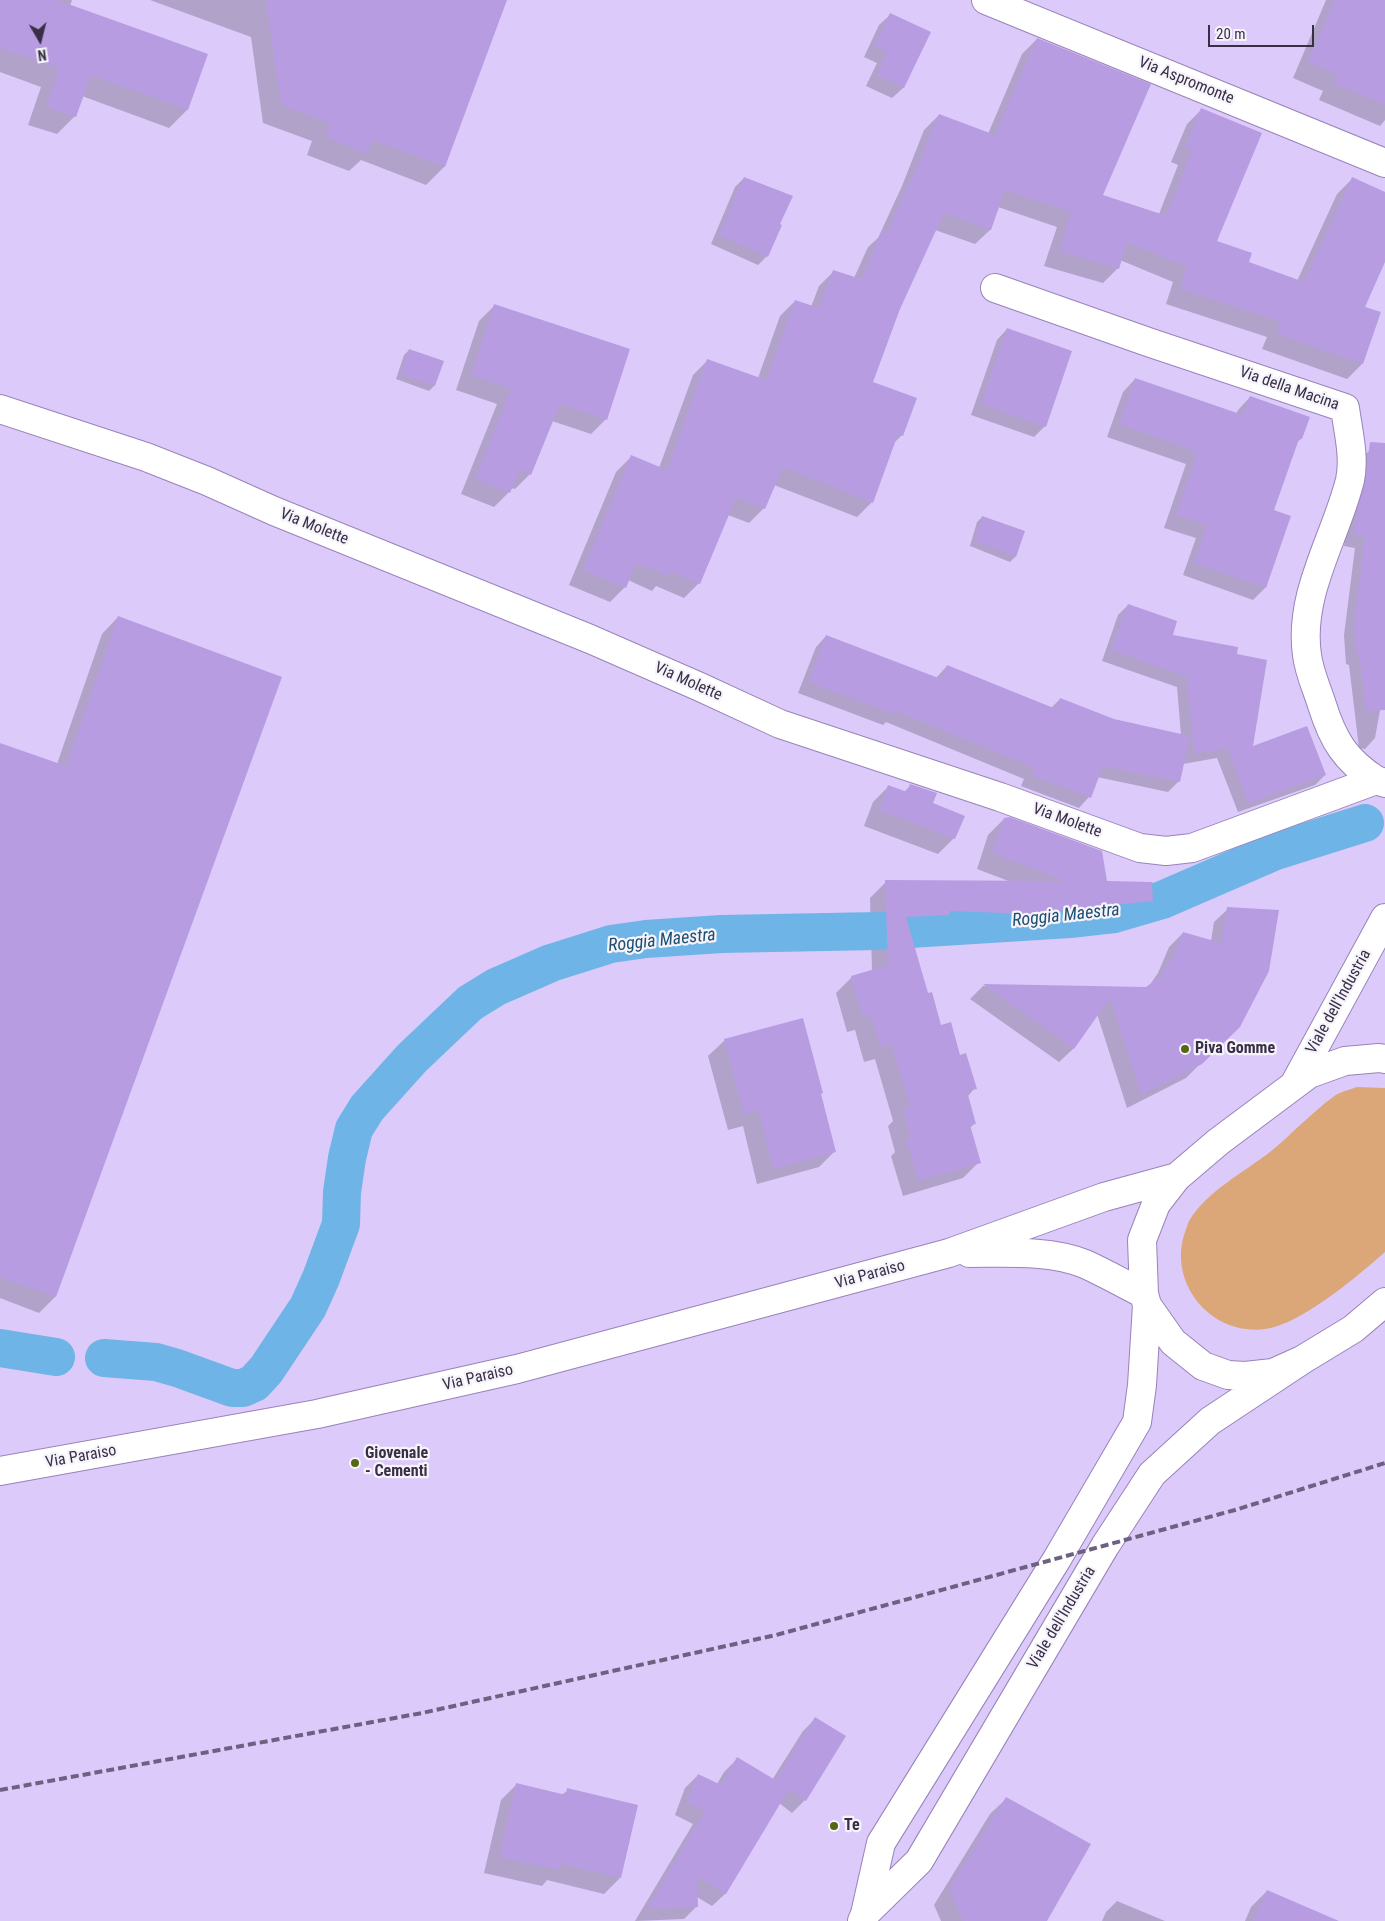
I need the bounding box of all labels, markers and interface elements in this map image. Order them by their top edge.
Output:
north arrow [15,15,65,65]
scale bar [1210,15,1316,47]
text: 20 m [1216,25,1246,43]
text: N [37,46,47,63]
street label: Via Aspromonte [1135,53,1237,109]
street label: Via della Macina [1237,363,1341,415]
street label: Via Molette [277,505,351,549]
street label: Via Molette [651,659,725,705]
street label: Via Molette [1030,800,1104,842]
water label: Roggia Maestra [1011,900,1121,932]
water label: Roggia Maestra [607,925,717,957]
street label: Viale dell'Industria [1302,946,1376,1058]
place label: Piva Gomme [1195,1039,1275,1059]
marker: Piva Gomme [1179,1043,1191,1055]
street label: Via Paraiso [833,1256,907,1294]
street label: Via Paraiso [441,1361,515,1395]
street label: Via Paraiso [44,1441,118,1473]
place label: Giovenale - Cementi [365,1444,428,1482]
marker: Giovenale - Cementi [349,1457,361,1469]
street label: Viale dell'Industria [1024,1563,1100,1673]
place label: Te [844,1816,860,1836]
marker: Te [828,1820,840,1832]

